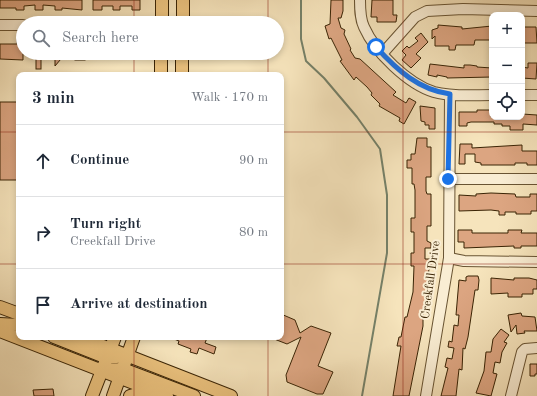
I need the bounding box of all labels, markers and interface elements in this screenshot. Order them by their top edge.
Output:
map controls [489,12,525,120]
button: + [489,12,525,48]
search box [16,16,284,60]
icon: search [30,27,52,49]
text: Search here [62,31,139,46]
route start [367,38,385,56]
button: − [489,48,525,84]
button: locate [489,84,525,120]
text: 3 min [32,90,75,107]
text: Walk · 170 m [191,91,268,104]
icon: ahead [32,150,54,172]
text: Continue [70,153,129,168]
text: 90 m [239,154,268,167]
route end [439,170,457,188]
text: Turn right [70,217,141,232]
icon: right [32,222,54,244]
text: 80 m [239,226,268,239]
text: Creekfall Drive [70,235,155,248]
street label: Creekfall Drive [420,240,442,320]
icon: arrive [32,294,54,316]
text: Arrive at destination [70,297,208,312]

